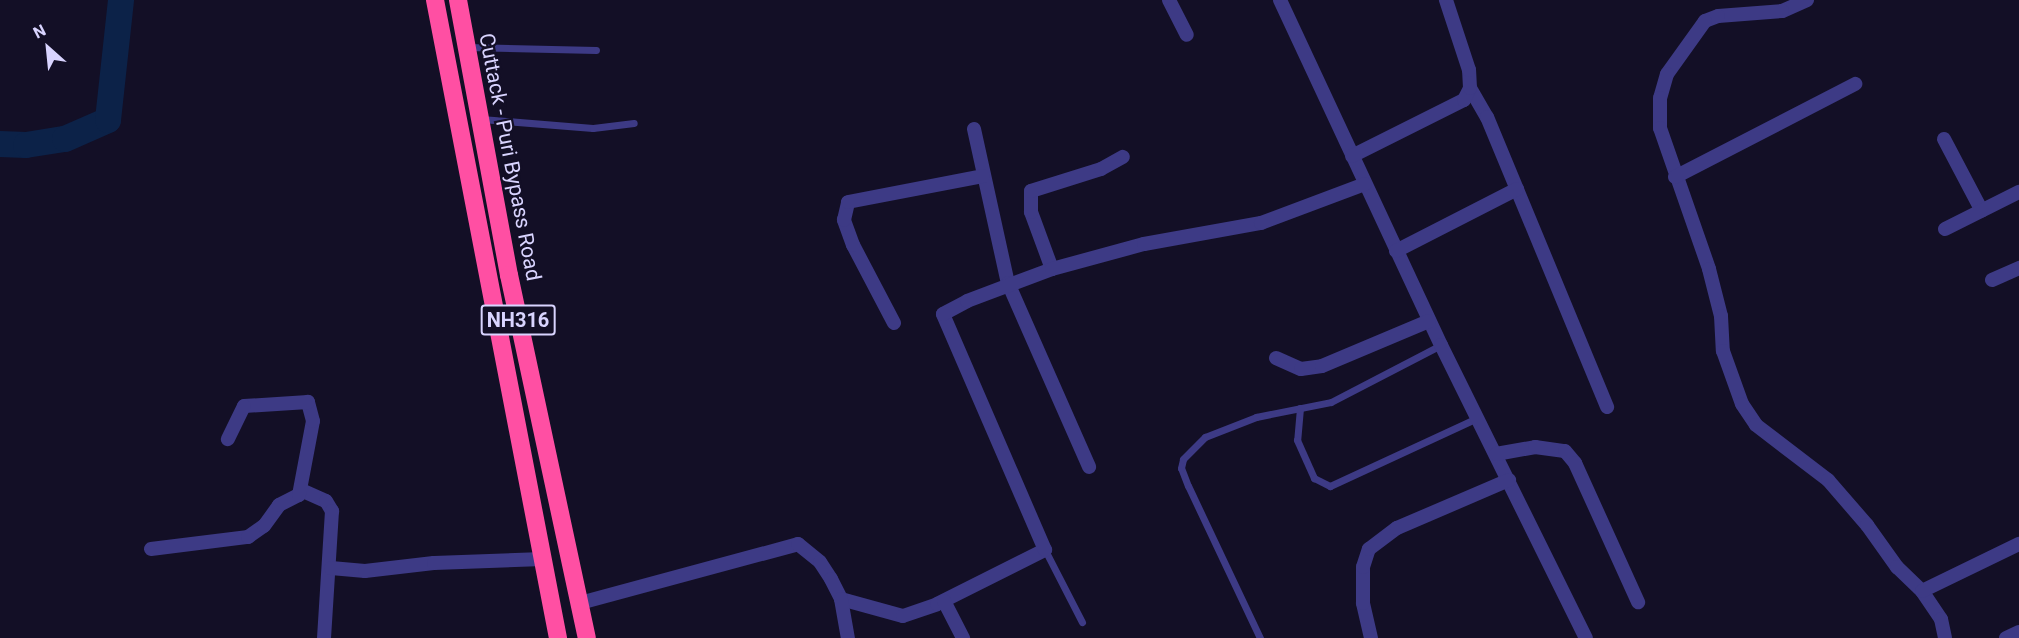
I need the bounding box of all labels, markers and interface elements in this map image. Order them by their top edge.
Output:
north arrow [18,18,78,78]
text: N [30,20,49,43]
street label: Cuttack - Puri Bypass Road [474,31,546,283]
road number: NH316 [480,303,556,337]

